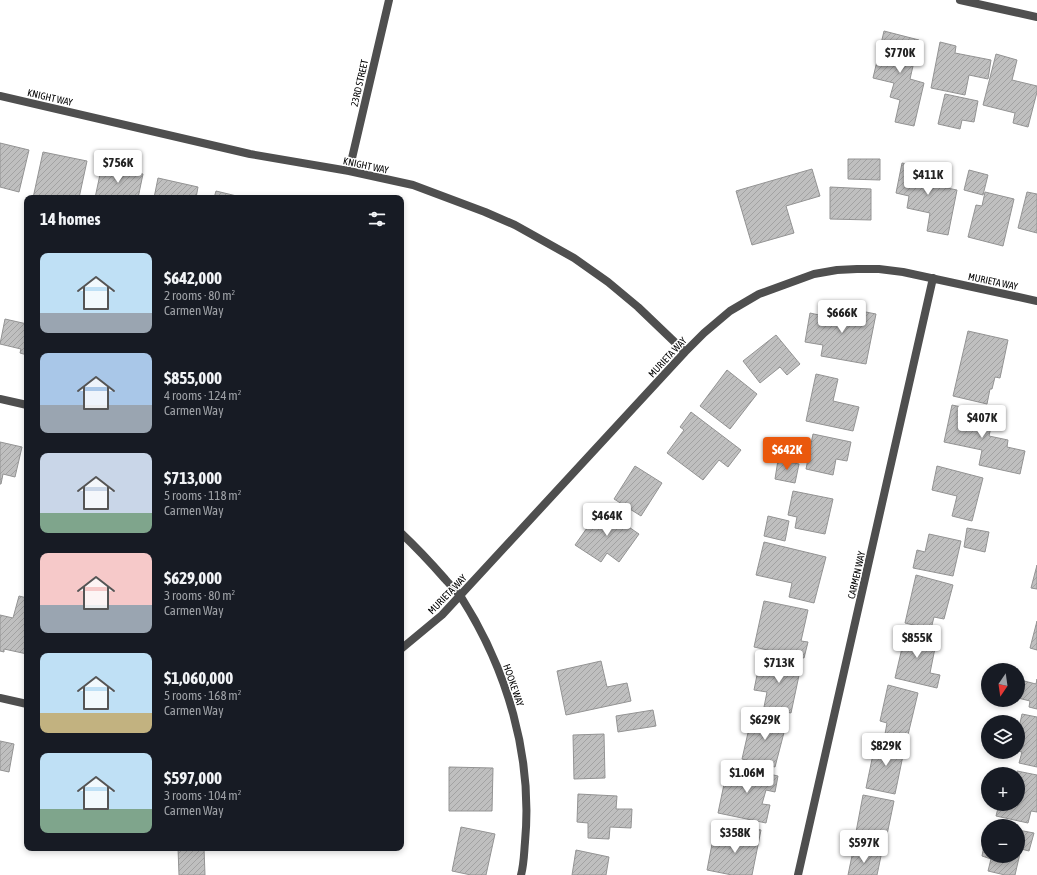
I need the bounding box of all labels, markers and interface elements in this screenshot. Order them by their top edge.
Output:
pin: $770K [872,40,928,74]
text: $770K [885,45,915,60]
street label: 23RD STREET [349,58,370,108]
street label: KNIGHT WAY [26,87,74,108]
pin: $756K [90,150,146,184]
text: $756K [103,155,133,170]
street label: KNIGHT WAY [342,155,390,176]
pin: $411K [900,162,956,196]
text: $411K [913,167,943,182]
icon: filters [366,208,388,230]
text: 14 homes [40,209,101,229]
text: $642,000 [164,268,222,288]
icon: home [72,269,120,317]
street label: MURIETA WAY [967,271,1019,292]
text: 2 rooms · 80 m² [164,288,235,303]
pin: $666K [814,300,870,334]
text: Carmen Way [164,303,224,318]
text: $666K [827,305,857,320]
street label: MURIETA WAY [646,335,689,380]
text: $855,000 [164,368,222,388]
icon: home [72,369,120,417]
text: 4 rooms · 124 m² [164,388,241,403]
text: Carmen Way [164,403,224,418]
pin: $407K [954,405,1010,439]
text: $407K [967,410,997,425]
pin: $642K [759,437,815,471]
text: $642K [772,442,802,457]
text: $713,000 [164,468,222,488]
icon: home [72,469,120,517]
text: 5 rooms · 118 m² [164,488,241,503]
text: Carmen Way [164,503,224,518]
pin: $464K [579,503,635,537]
text: $464K [592,508,622,523]
street label: CARMEN WAY [846,550,867,600]
text: $629,000 [164,568,222,588]
icon: home [72,569,120,617]
street label: MURIETA WAY [426,572,469,616]
text: 3 rooms · 80 m² [164,588,235,603]
text: Carmen Way [164,603,224,618]
pin: $855K [889,625,945,659]
text: $855K [902,630,932,645]
pin: $713K [751,650,807,684]
text: $713K [764,655,794,670]
street label: HOOKE WAY [501,663,526,708]
north arrow [981,663,1025,707]
map controls [981,663,1025,863]
text: $1,060,000 [164,668,233,688]
icon: home [72,669,120,717]
text: 5 rooms · 168 m² [164,688,241,703]
text: Carmen Way [164,703,224,718]
pin: $629K [737,707,793,741]
text: $629K [750,712,780,727]
button: layers [981,715,1025,759]
pin: $829K [858,733,914,767]
text: $829K [871,738,901,753]
pin: $1.06M [714,760,780,794]
text: $1.06M [730,765,764,780]
button: + [981,767,1025,811]
text: $597,000 [164,768,222,788]
icon: home [72,769,120,817]
text: 3 rooms · 104 m² [164,788,241,803]
text: Carmen Way [164,803,224,818]
button: − [981,819,1025,863]
pin: $358K [707,820,763,854]
text: $358K [720,825,750,840]
pin: $597K [836,830,892,864]
text: $597K [849,835,879,850]

